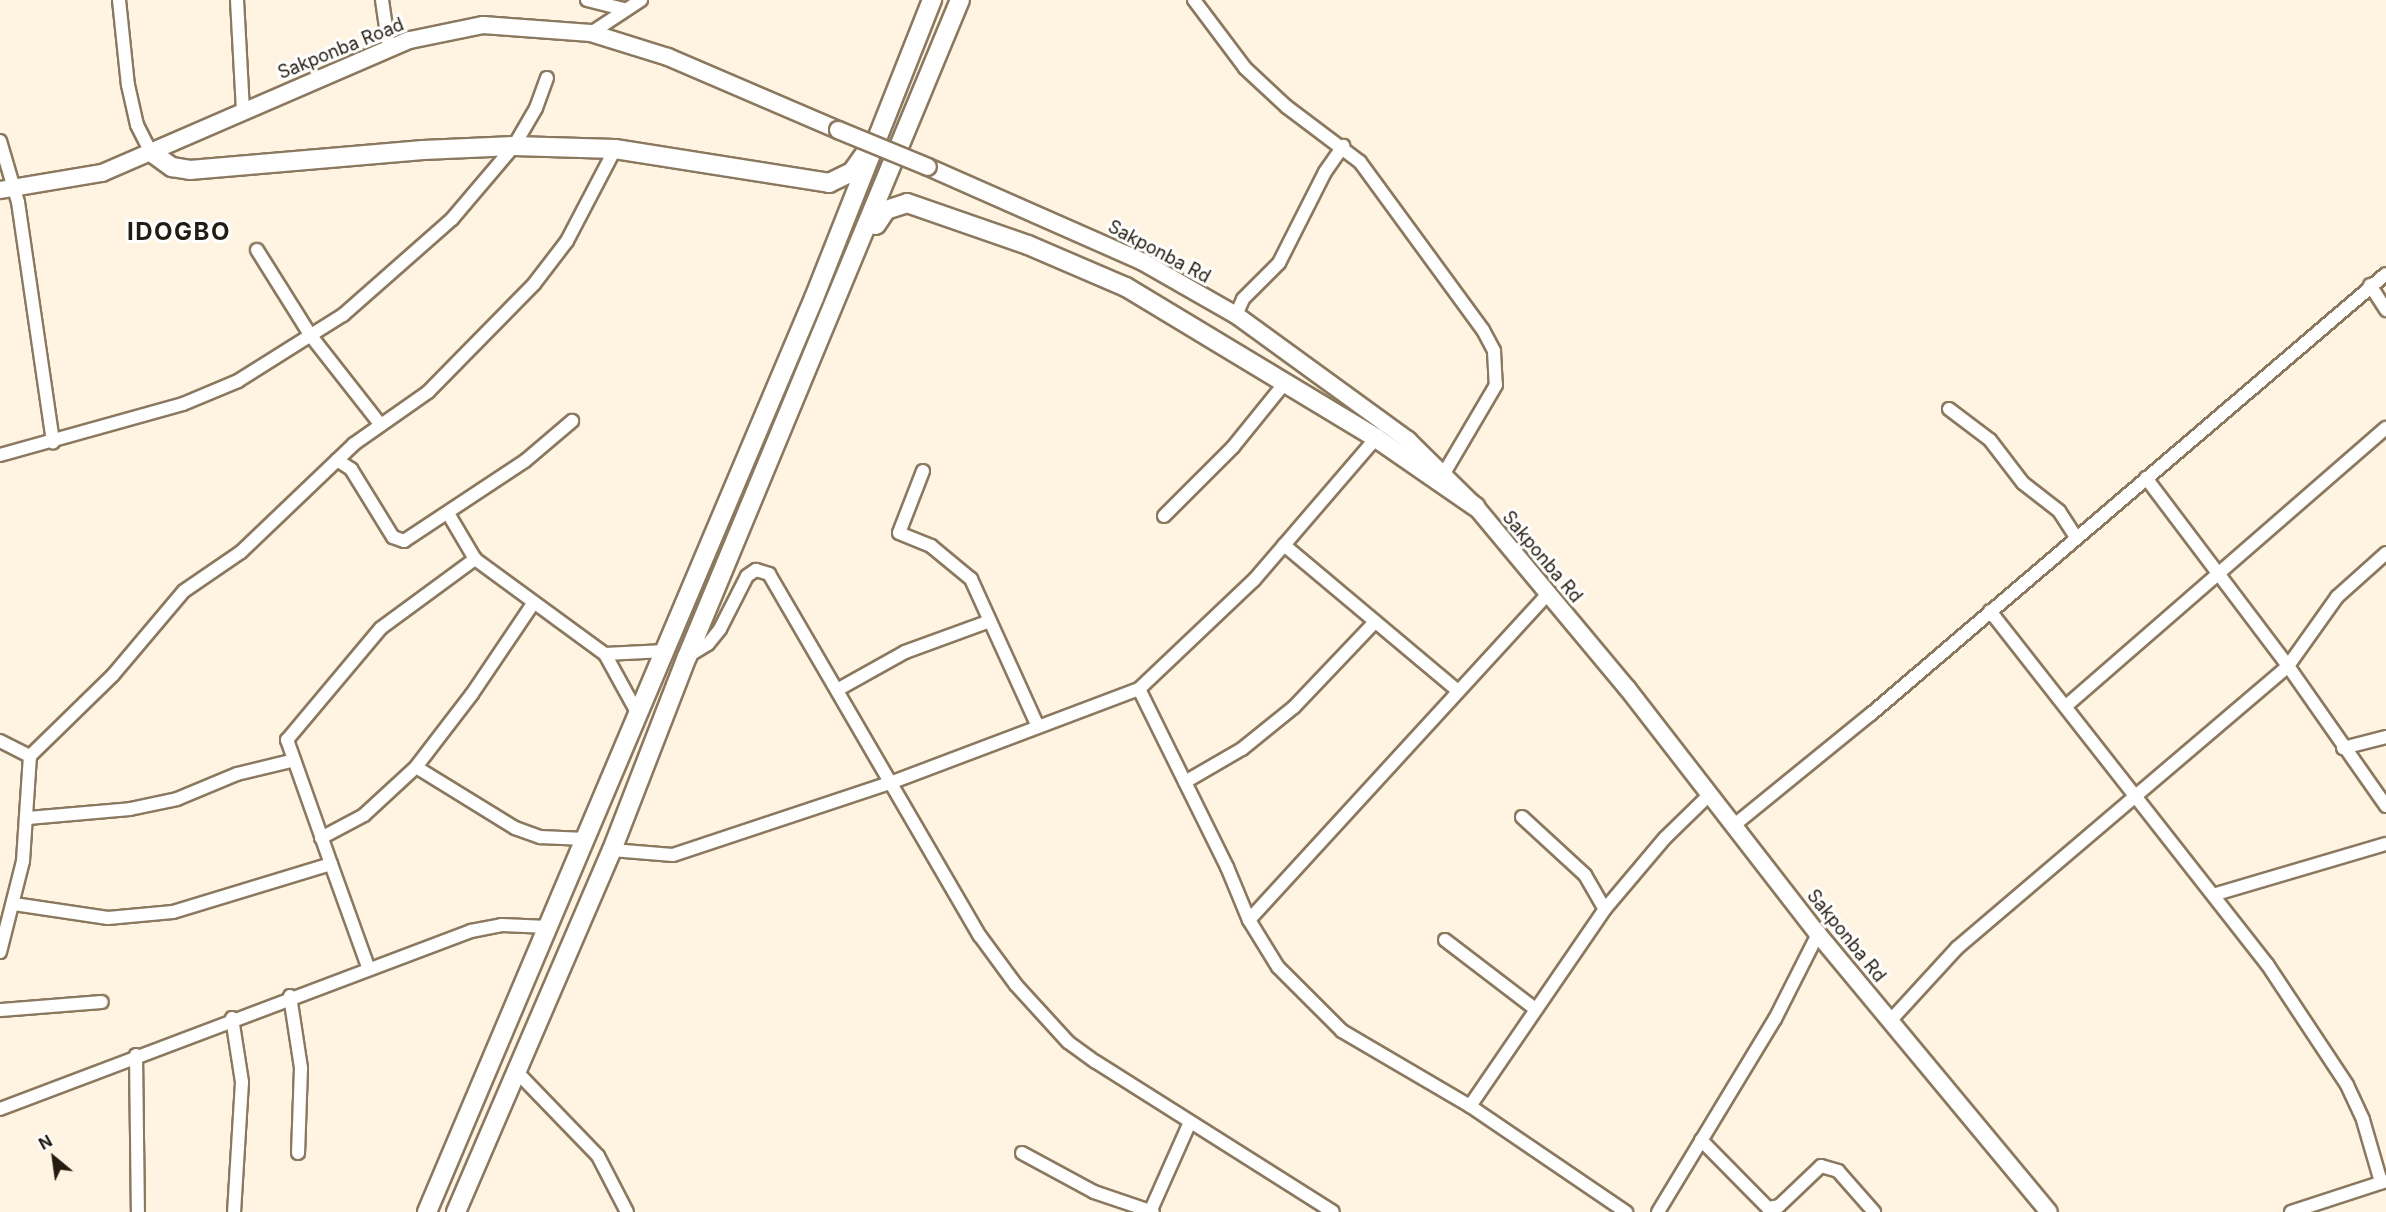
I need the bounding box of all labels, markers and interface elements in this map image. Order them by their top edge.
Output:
street label: Sakponba Road [275,14,407,84]
street label: Sakponba Rd [1104,216,1214,288]
district label: IDOGBO [127,218,231,246]
street label: Sakponba Rd [1498,507,1586,607]
street label: Sakponba Rd [1802,885,1890,987]
north arrow [24,1128,84,1188]
text: N [35,1131,55,1154]

